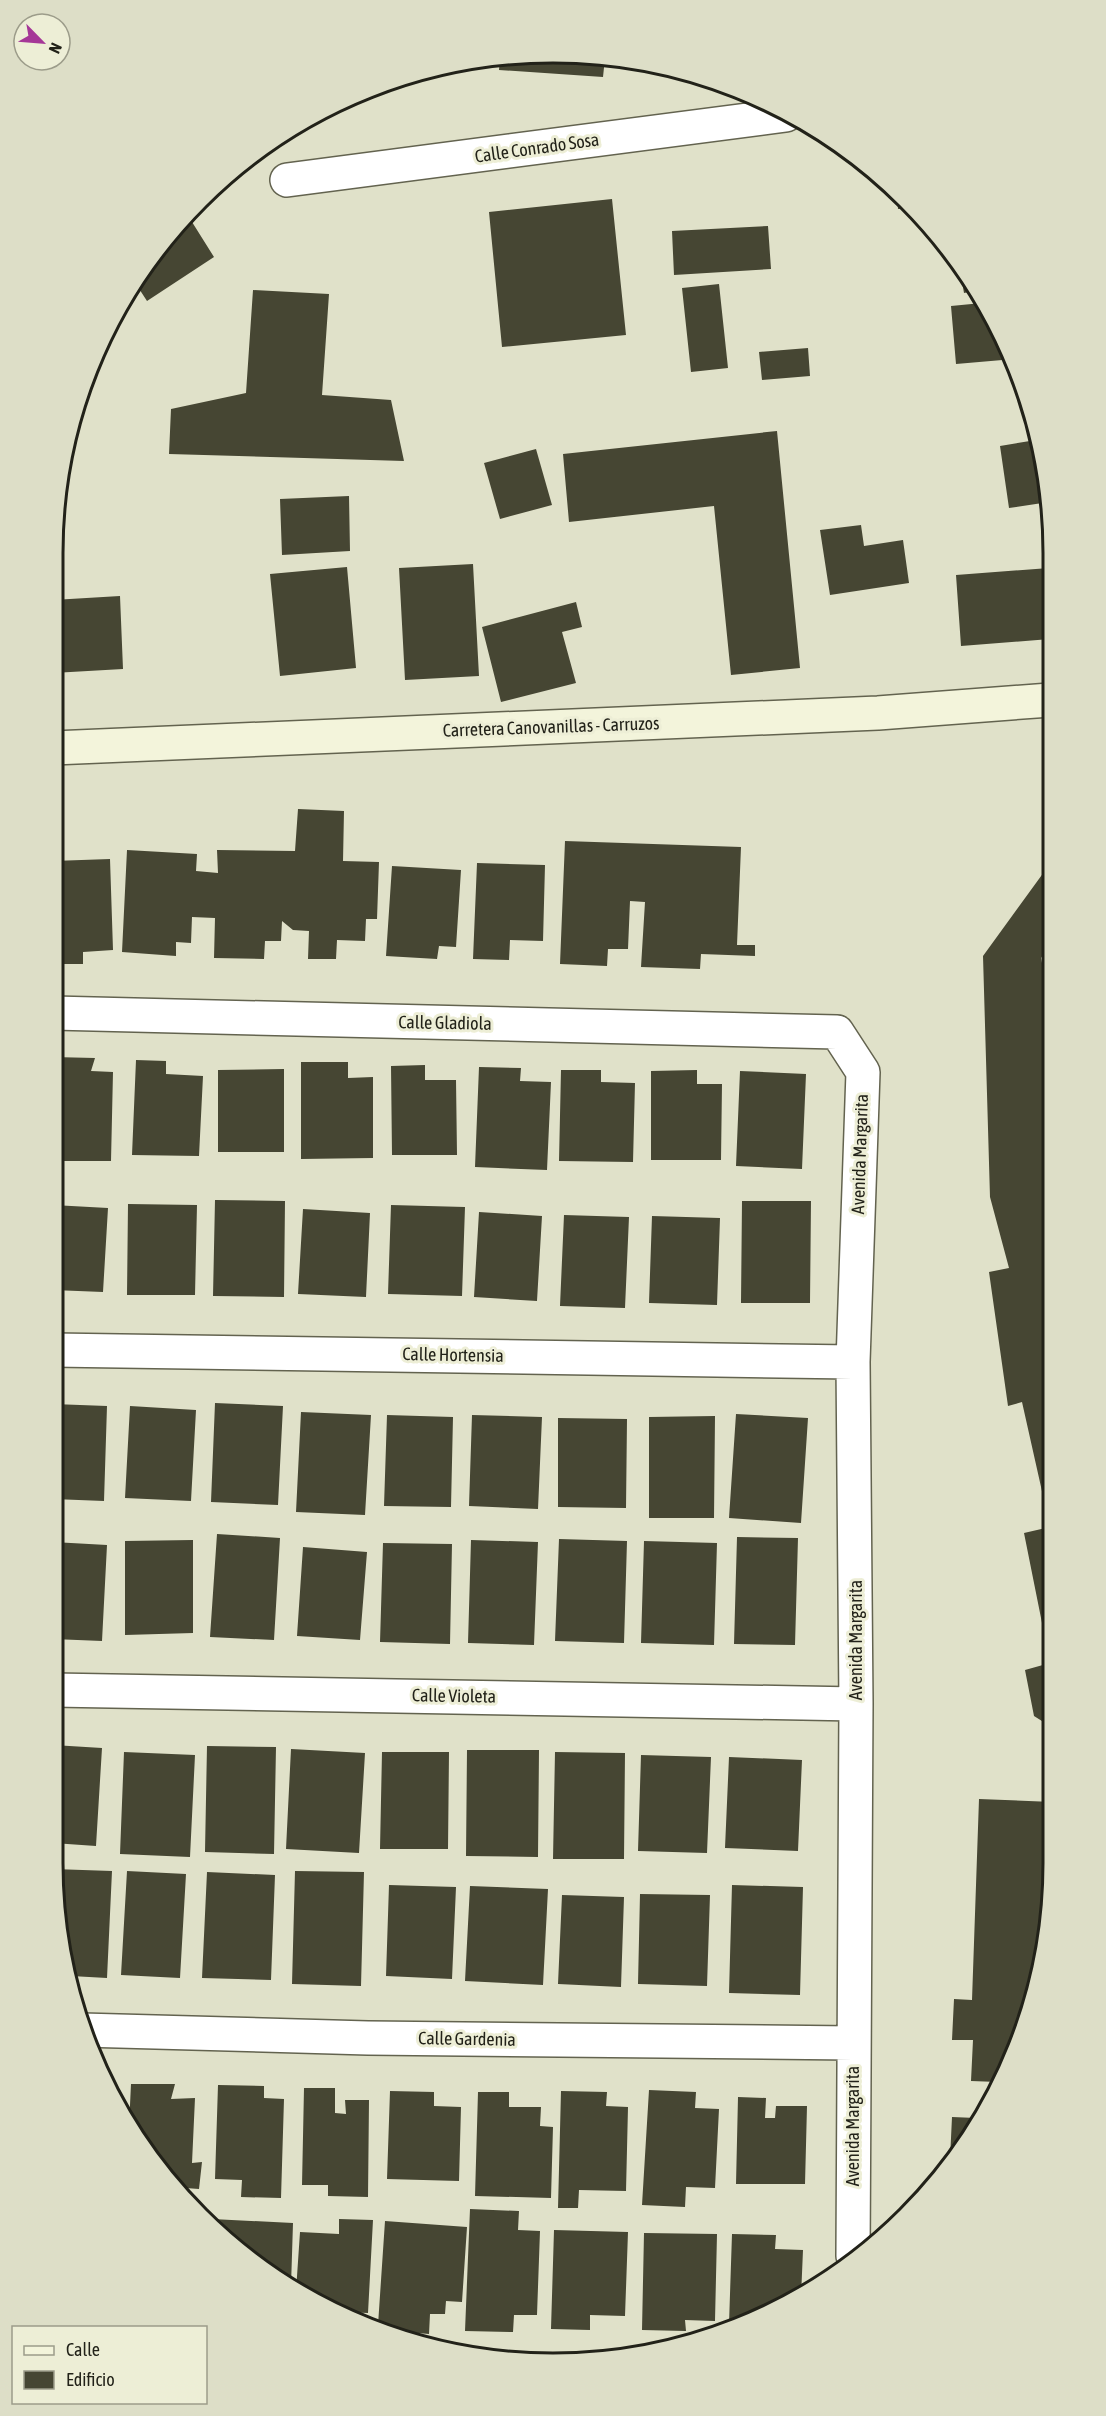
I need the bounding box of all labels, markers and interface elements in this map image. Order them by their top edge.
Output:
north arrow [12,12,72,72]
text: N [45,40,66,56]
street label: Calle Conrado Sosa [473,128,600,167]
street label: Carretera Canovanillas - Carruzos [442,712,660,741]
street label: Calle Gladiola [398,1011,492,1034]
street label: Avenida Margarita [847,1093,872,1215]
street label: Calle Hortensia [402,1343,504,1366]
street label: Avenida Margarita [845,1580,866,1700]
street label: Calle Violeta [412,1684,496,1707]
street label: Calle Gardenia [418,2027,516,2050]
street label: Avenida Margarita [842,2066,863,2186]
legend [12,2326,207,2404]
text: Calle [66,2339,100,2360]
text: Edificio [66,2369,115,2390]

